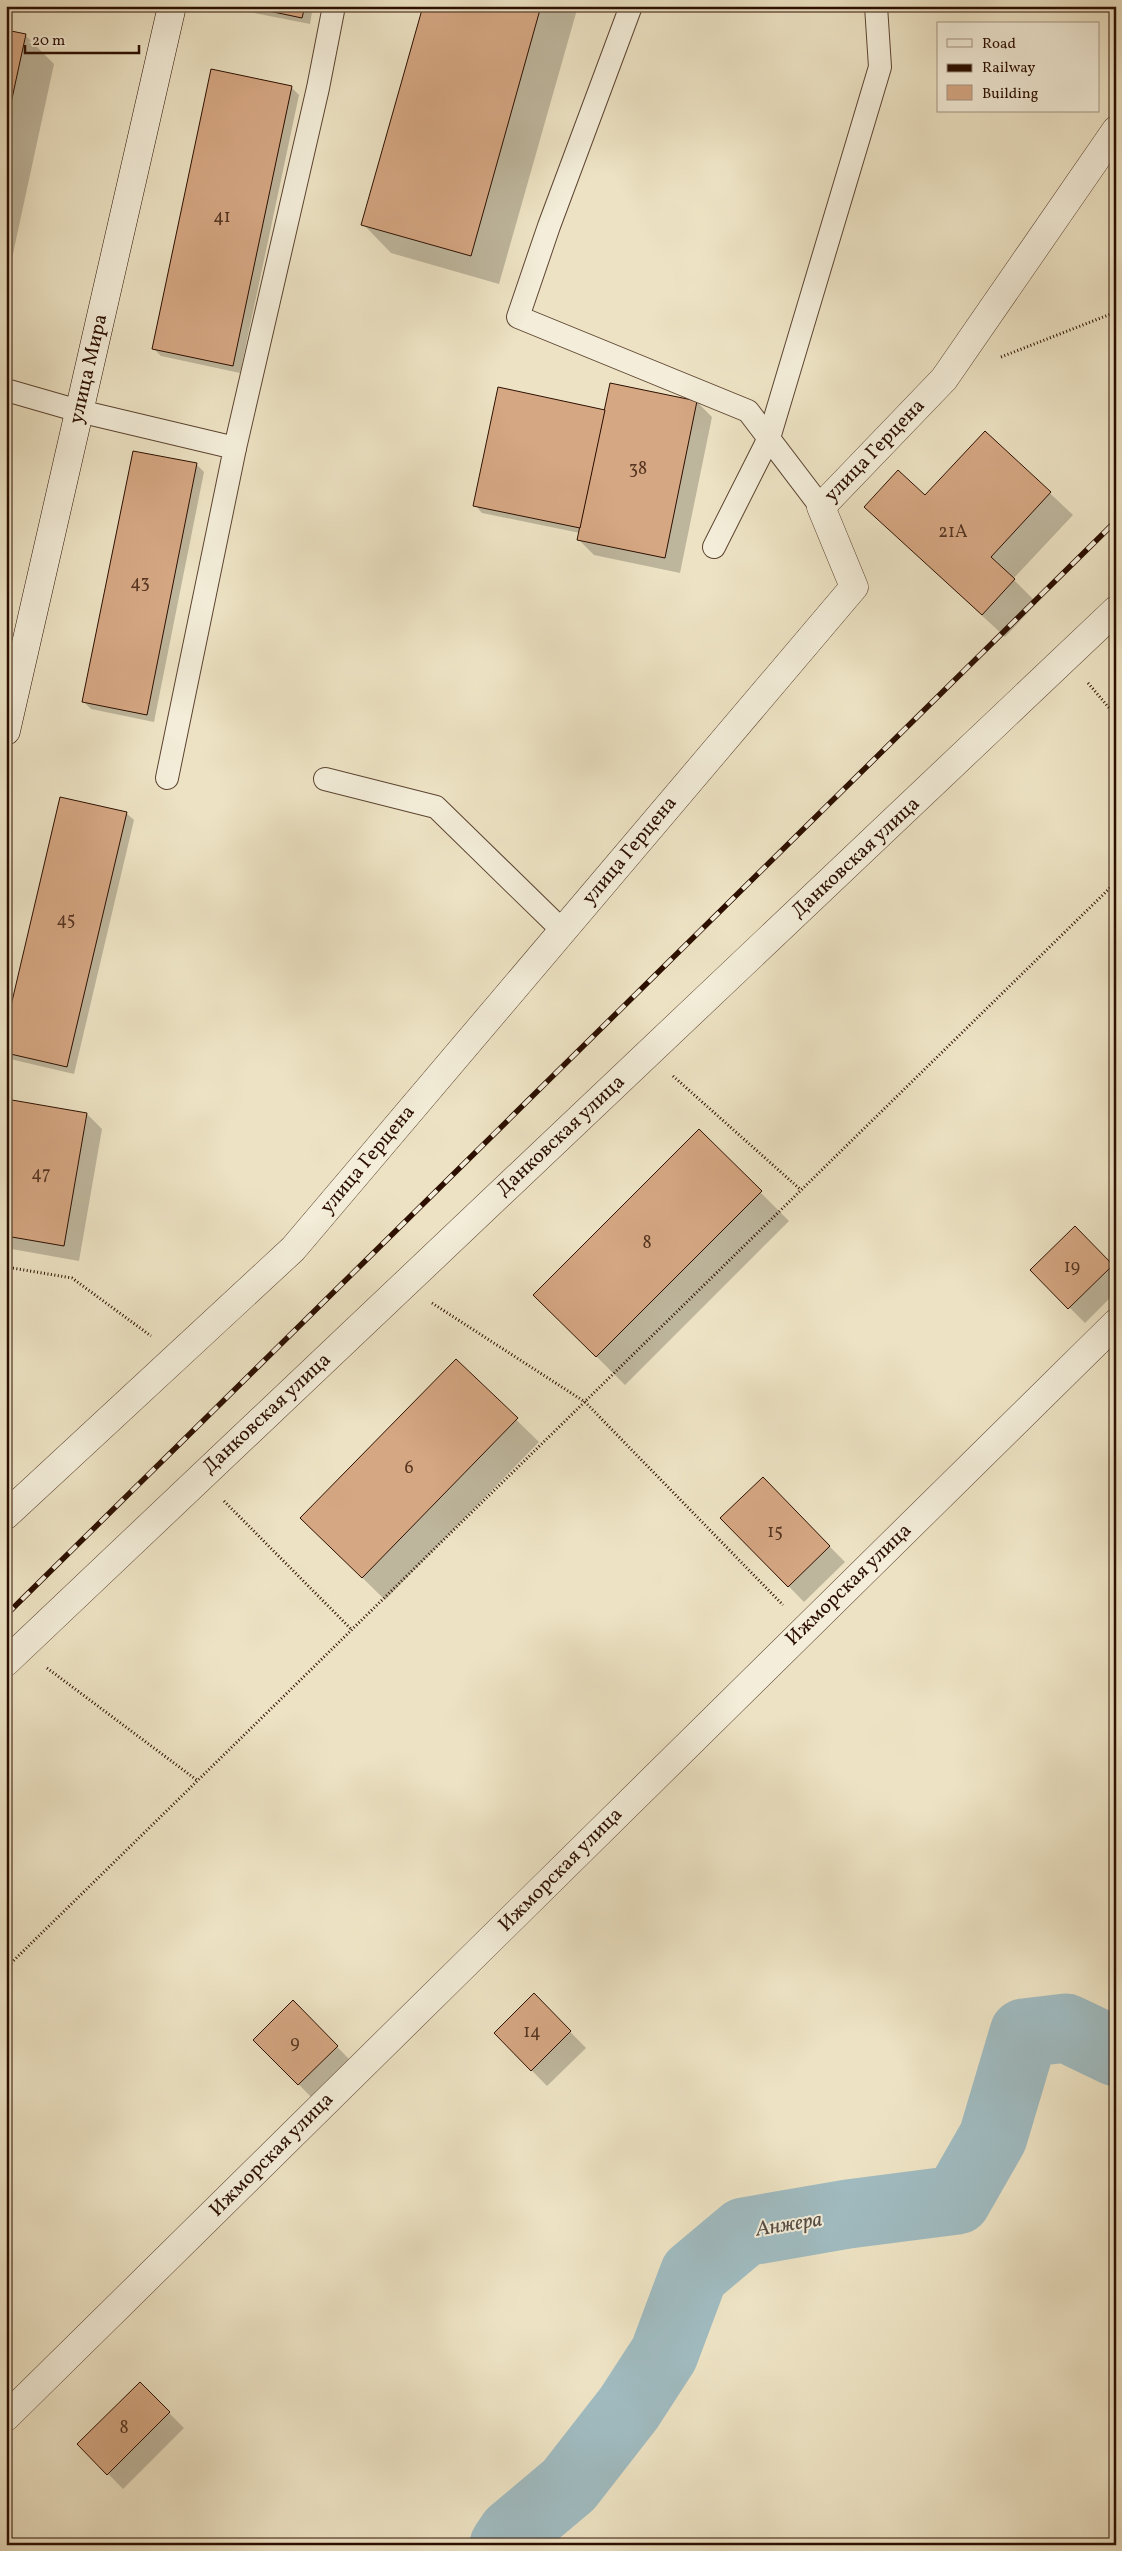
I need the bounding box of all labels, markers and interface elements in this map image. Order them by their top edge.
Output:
scale bar [25,22,139,54]
legend [937,22,1100,112]
text: 20 m [32,31,65,52]
text: Road [982,34,1016,55]
text: Railway [982,58,1035,79]
text: Building [982,84,1039,105]
house number: 41 [213,205,231,230]
street label: улица Мира [63,311,115,427]
street label: улица Герцена [818,393,932,509]
house number: 38 [629,457,647,482]
house number: 21А [938,520,968,545]
house number: 43 [130,571,150,596]
street label: улица Герцена [576,790,684,912]
street label: Данковская улица [785,791,927,925]
house number: 45 [57,908,75,933]
street label: Данковская улица [490,1069,632,1203]
street label: улица Герцена [314,1099,422,1221]
house number: 47 [31,1162,51,1187]
house number: 8 [642,1231,652,1256]
house number: 19 [1064,1255,1080,1280]
street label: Данковская улица [196,1347,338,1481]
house number: 6 [404,1456,414,1481]
street label: Ижморская улица [780,1517,918,1653]
house number: 15 [767,1520,783,1545]
street label: Ижморская улица [492,1801,630,1939]
house number: 14 [523,2020,541,2045]
house number: 9 [290,2031,300,2056]
street label: Ижморская улица [203,2086,341,2224]
water label: Анжера [753,2205,824,2245]
house number: 8 [119,2416,129,2441]

